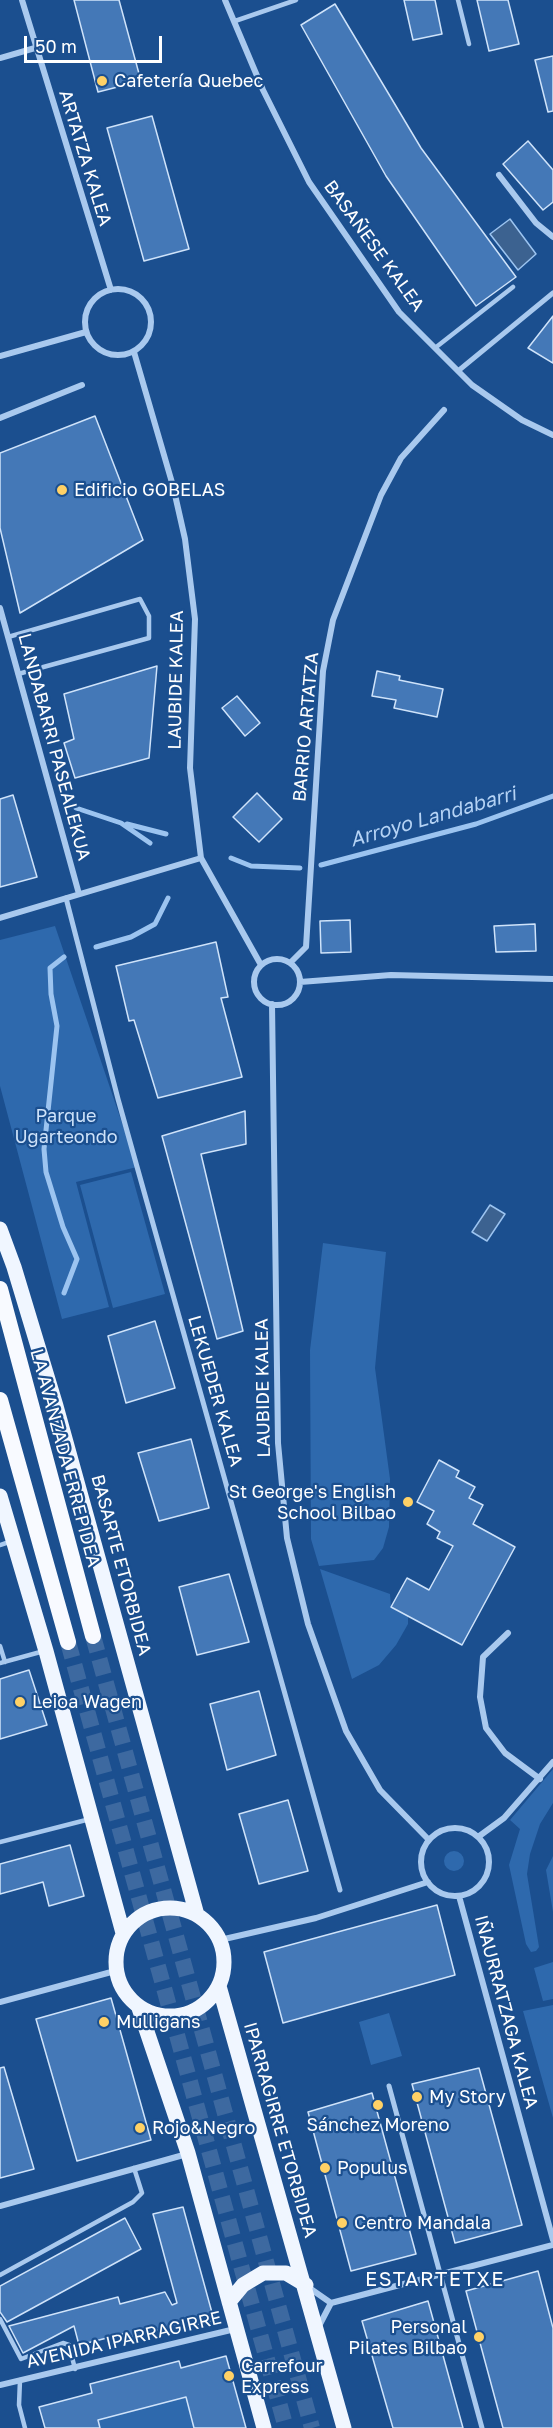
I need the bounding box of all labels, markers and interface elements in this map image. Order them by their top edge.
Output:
scale bar [27,24,165,62]
text: 50 m [35,35,77,57]
place label: Cafetería Quebec [114,70,263,92]
marker: Cafetería Quebec [95,74,109,88]
street label: ARTATZA KALEA [54,87,116,229]
street label: BASAÑESE KALEA [319,176,429,316]
place label: Edificio GOBELAS [74,479,225,501]
marker: Edificio GOBELAS [55,483,69,497]
street label: LAUBIDE KALEA [164,610,188,750]
street label: LANDABARRI PASEALEKUA [13,631,95,863]
street label: BARRIO ARTATZA [289,651,323,803]
water label: Arroyo Landabarri [347,782,519,852]
park label: Parque Ugarteondo [14,1105,118,1148]
street label: LEKUEDER KALEA [183,1313,247,1469]
street label: LAUBIDE KALEA [251,1318,275,1458]
street label: LA AVANZADA ERREPIDEA [25,1346,105,1570]
street label: BASARTE ETORBIDEA [86,1472,156,1658]
place label: St George's English School Bilbao [229,1481,396,1524]
marker: St George's English School Bilbao [401,1495,415,1509]
place label: Leioa Wagen [32,1691,142,1713]
marker: Leioa Wagen [13,1695,27,1709]
street label: IÑAURRATZAGA KALEA [470,1913,542,2111]
place label: Mulligans [116,2011,201,2033]
marker: Mulligans [97,2015,111,2029]
street label: IPARRAGIRRE ETORBIDEA [239,2020,321,2240]
place label: My Story [429,2086,506,2108]
marker: My Story [410,2090,424,2104]
marker: Sánchez Moreno [371,2098,385,2112]
place label: Sánchez Moreno [306,2114,450,2136]
place label: Rojo&Negro [152,2117,255,2139]
marker: Rojo&Negro [133,2121,147,2135]
place label: Populus [337,2157,408,2179]
marker: Populus [318,2161,332,2175]
place label: Centro Mandala [354,2212,491,2234]
marker: Centro Mandala [335,2216,349,2230]
district label: ESTARTETXE [365,2268,505,2292]
street label: AVENIDA IPARRAGIRRE [24,2307,224,2373]
place label: Personal Pilates Bilbao [348,2316,467,2358]
marker: Personal Pilates Bilbao [472,2330,486,2344]
place label: Carrefour Express [241,2355,323,2398]
marker: Carrefour Express [222,2369,236,2383]

